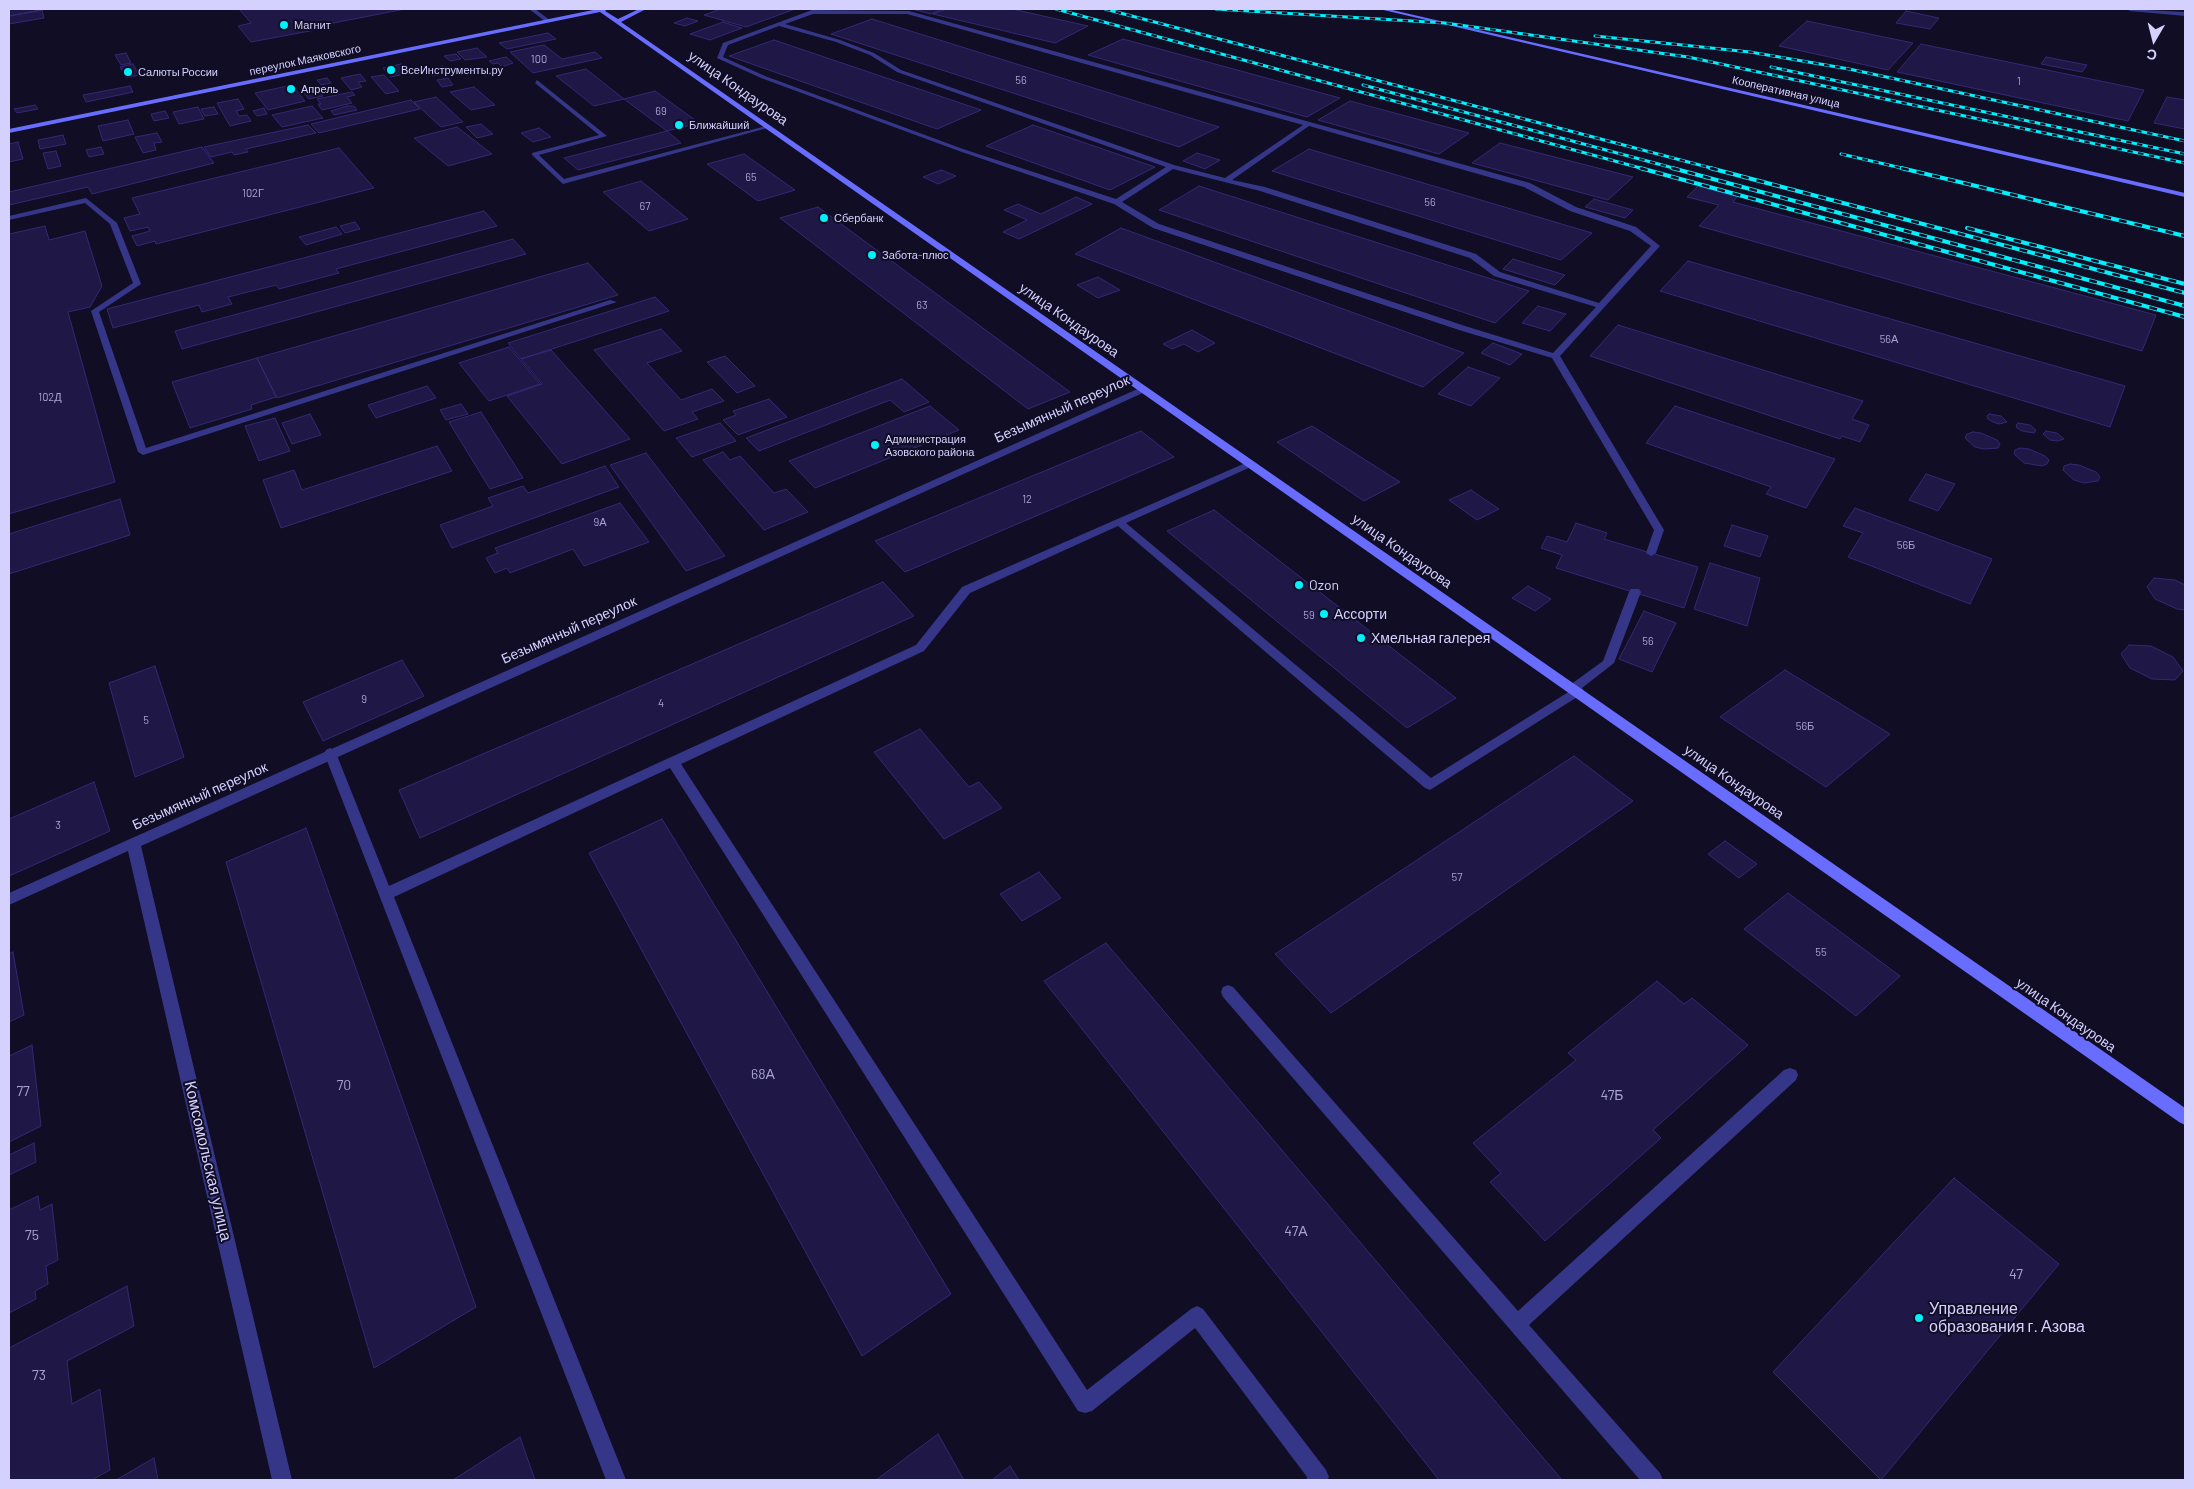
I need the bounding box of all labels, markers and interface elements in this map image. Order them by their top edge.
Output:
north arrow [2129,15,2179,65]
place label: Магнит [294,18,331,32]
marker: Магнит [278,19,290,31]
street label: переулок Маяковского [248,42,362,78]
text: С [2146,46,2158,64]
street label: улица Кондаурова [685,47,791,129]
house number: 100 [531,52,547,66]
place label: ВсеИнструменты.ру [401,63,503,77]
marker: ВсеИнструменты.ру [385,64,397,76]
place label: Салюты России [138,65,218,79]
marker: Салюты России [122,66,134,78]
house number: 56 [1015,73,1027,87]
street label: Кооперативная улица [1731,73,1841,111]
house number: 1 [2017,74,2021,88]
place label: Апрель [301,82,338,96]
marker: Апрель [285,83,297,95]
house number: 69 [655,104,667,118]
place label: Ближайший [689,118,749,132]
marker: Ближайший [673,119,685,131]
house number: 65 [745,170,757,184]
house number: 102Г [242,186,264,200]
house number: 56 [1424,195,1436,209]
house number: 67 [640,199,650,213]
place label: Сбербанк [834,211,883,225]
marker: Сбербанк [818,212,830,224]
place label: Забота-плюс [882,248,948,262]
marker: Забота-плюс [866,249,878,261]
street label: улица Кондаурова [1016,279,1122,361]
house number: 63 [916,298,928,312]
house number: 56А [1880,332,1898,346]
street label: Безымянный переулок [992,372,1132,446]
house number: 102Д [38,390,62,404]
place label: Администрация Азовского района [885,432,974,458]
marker: Администрация Азовского района [869,439,881,451]
house number: 12 [1022,492,1032,506]
street label: улица Кондаурова [1349,510,1455,592]
house number: 9А [593,515,607,529]
house number: 56Б [1897,538,1915,552]
place label: Ozon [1309,577,1339,593]
marker: Ozon [1293,579,1305,591]
street label: Безымянный переулок [499,593,639,667]
place label: Ассорти [1334,606,1387,622]
house number: 59 [1303,608,1315,622]
marker: Ассорти [1318,608,1330,620]
place label: Хмельная галерея [1371,630,1490,646]
marker: Хмельная галерея [1355,632,1367,644]
house number: 56 [1642,634,1654,648]
house number: 9 [361,692,367,706]
house number: 4 [658,696,664,710]
house number: 5 [143,713,149,727]
house number: 56Б [1796,719,1814,733]
street label: улица Кондаурова [1681,741,1787,823]
street label: Безымянный переулок [130,759,270,833]
house number: 3 [55,818,61,832]
house number: 57 [1452,870,1462,884]
house number: 55 [1815,945,1827,959]
street label: улица Кондаурова [2013,974,2119,1056]
house number: 68А [751,1066,775,1082]
house number: 70 [337,1077,351,1093]
street label: Комсомольская улица [180,1079,236,1243]
house number: 77 [16,1083,30,1099]
house number: 47Б [1600,1087,1624,1103]
house number: 47А [1284,1223,1308,1239]
house number: 75 [25,1227,39,1243]
house number: 47 [2009,1266,2023,1282]
place label: Управление образования г. Азова [1929,1299,2085,1337]
marker: Управление образования г. Азова [1913,1312,1925,1324]
house number: 73 [32,1367,46,1383]

